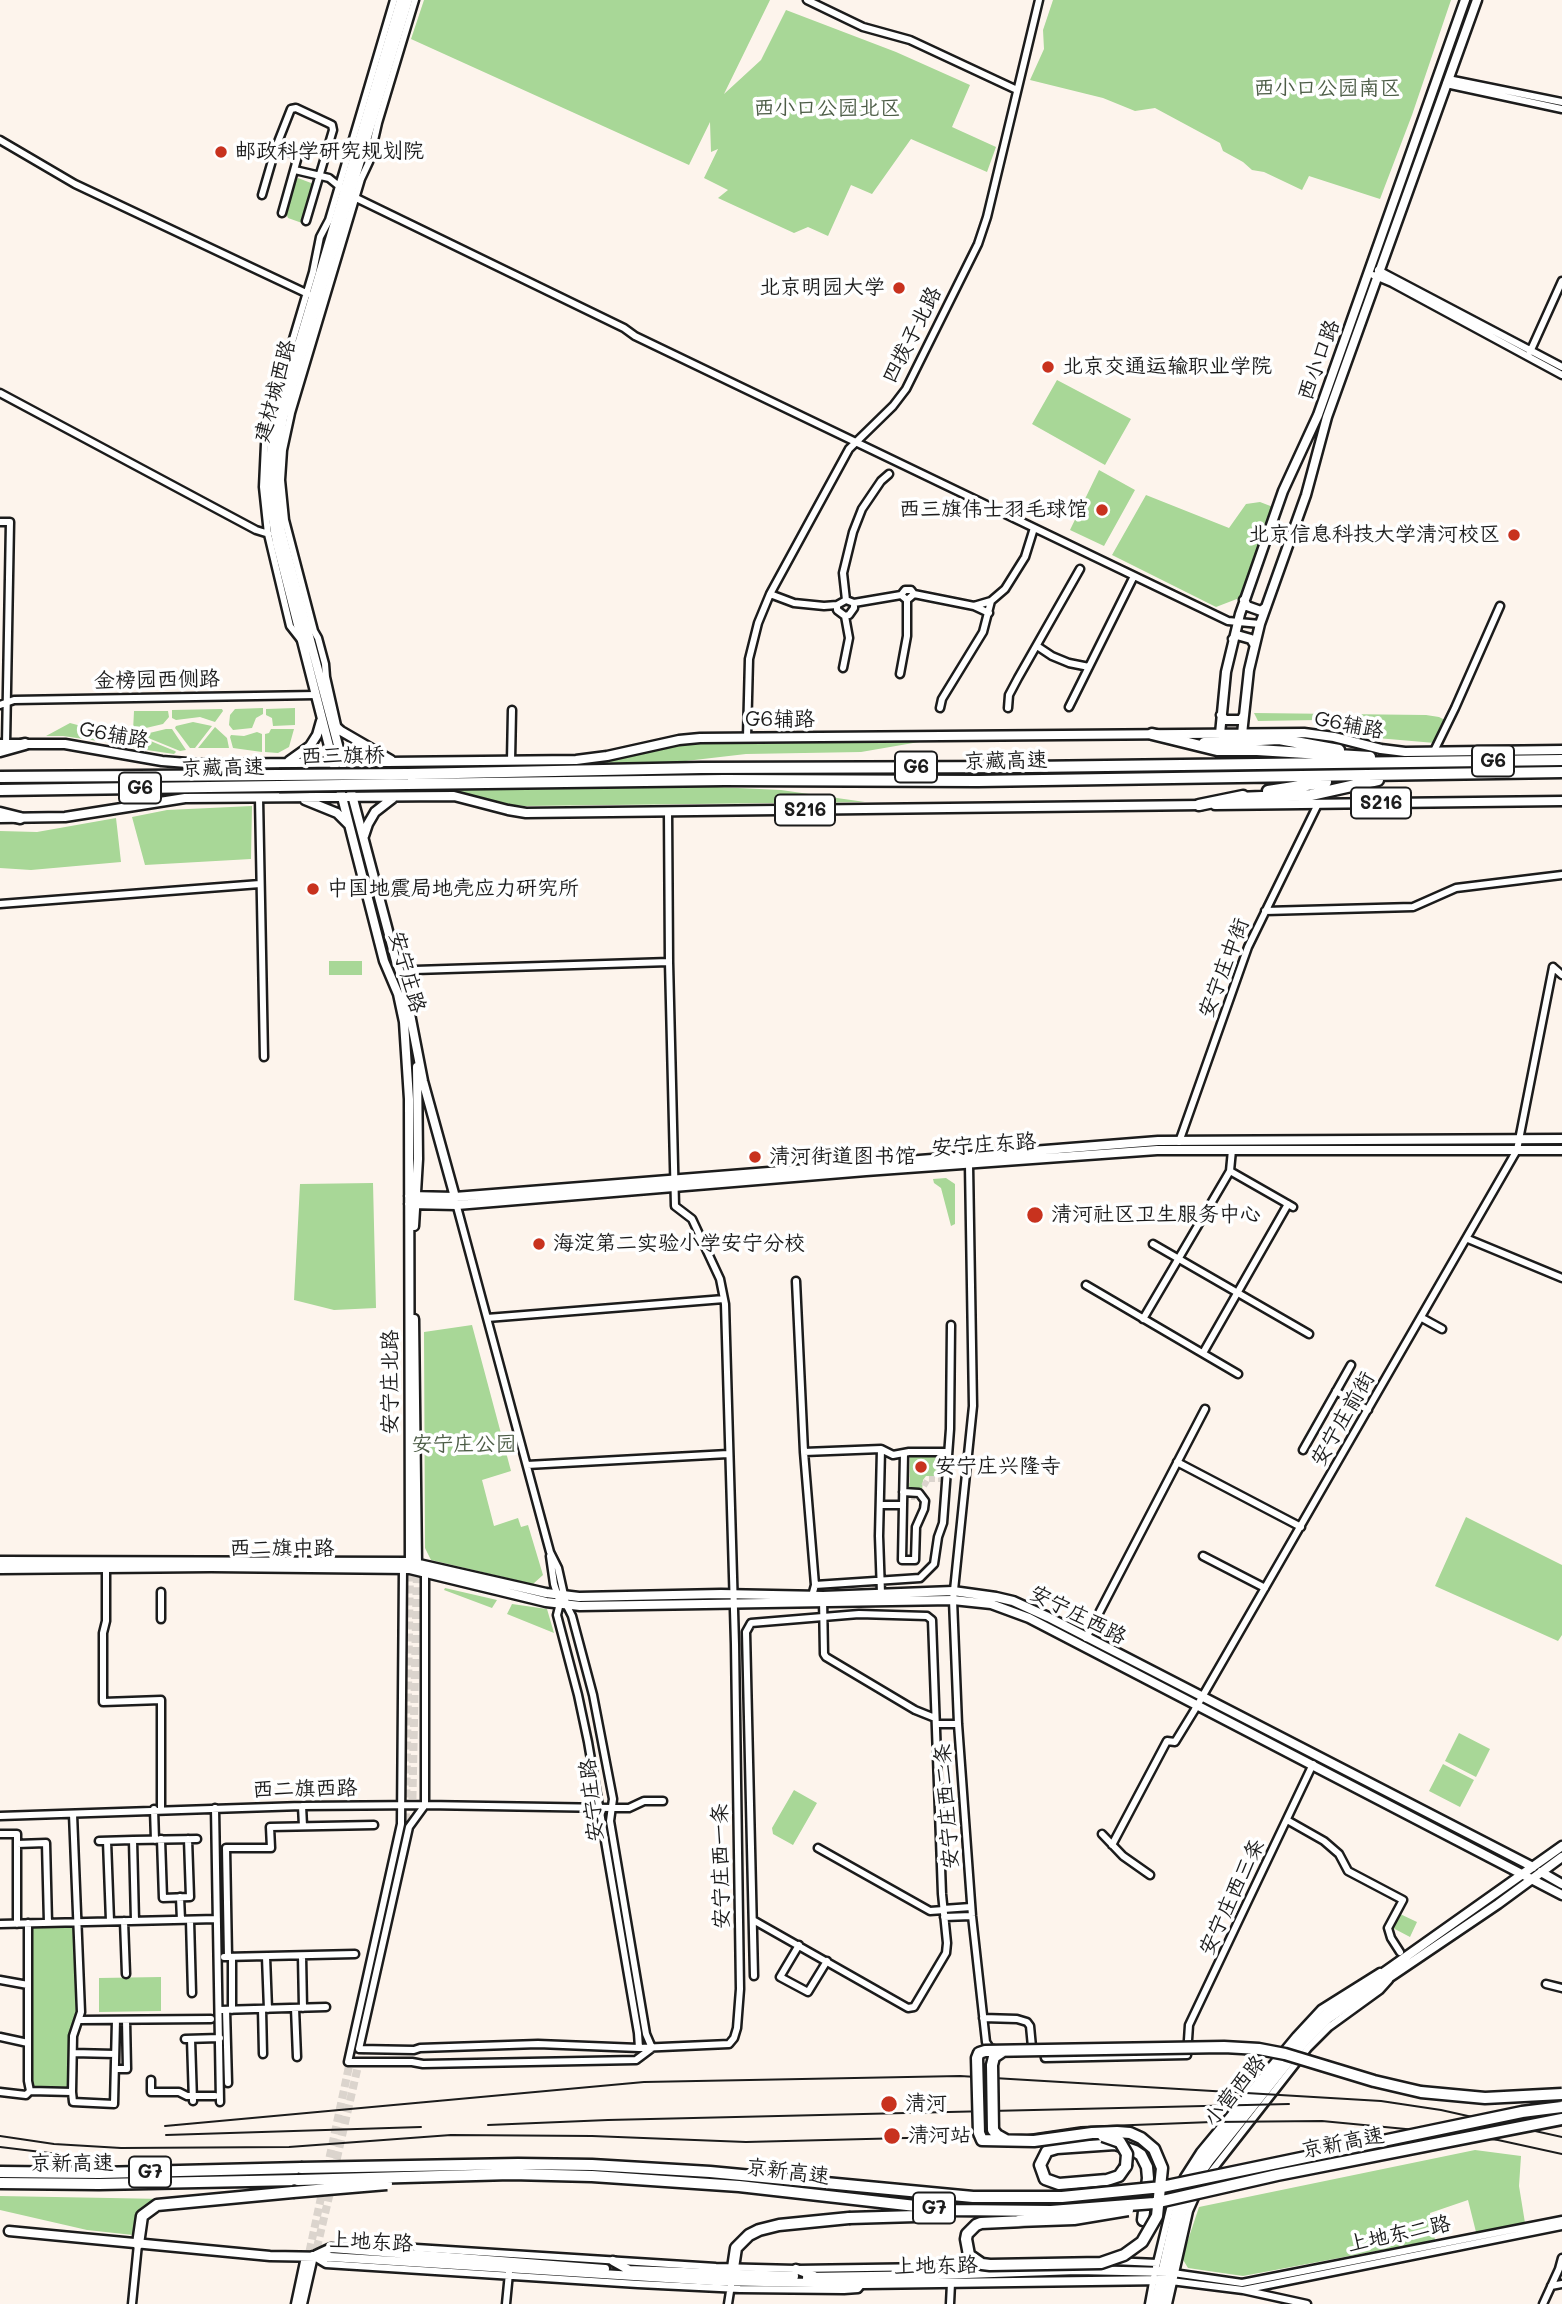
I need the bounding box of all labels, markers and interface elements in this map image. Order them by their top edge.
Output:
park label: 西小口公园南区 [1254,76,1400,102]
park label: 西小口公园北区 [754,96,900,122]
place label: 邮政科学研究规划院 [235,139,424,165]
marker: 邮政科学研究规划院 [213,144,229,160]
place label: 北京明园大学 [759,275,885,301]
marker: 北京明园大学 [891,280,907,296]
street label: 四拨子北路 [877,283,947,387]
street label: 西小口路 [1293,316,1345,404]
street label: 建材城西路 [249,337,301,445]
place label: 北京交通运输职业学院 [1062,354,1272,380]
marker: 北京交通运输职业学院 [1040,359,1056,375]
place label: 西三旗伟士羽毛球馆 [899,497,1088,523]
marker: 西三旗伟士羽毛球馆 [1094,502,1110,518]
place label: 北京信息科技大学清河校区 [1248,522,1500,548]
marker: 北京信息科技大学清河校区 [1506,527,1522,543]
street label: 金榜园西侧路 [94,666,220,694]
street label: G6辅路 [1312,706,1386,744]
street label: G6辅路 [745,707,815,733]
street label: G6辅路 [77,716,151,754]
street label: 西三旗桥 [301,743,385,769]
road number: G6 [1472,746,1514,776]
street label: 京藏高速 [964,748,1048,774]
road number: G6 [895,752,937,782]
street label: 京藏高速 [181,755,265,781]
road number: G6 [119,772,161,804]
road number: S216 [1351,788,1411,818]
road number: S216 [775,794,835,825]
place label: 中国地震局地壳应力研究所 [327,876,579,902]
marker: 中国地震局地壳应力研究所 [305,881,321,897]
street label: 安宁庄中街 [1193,914,1255,1022]
street label: 安宁庄路 [383,928,431,1016]
street label: 安宁庄东路 [931,1129,1037,1161]
place label: 清河街道图书馆 [769,1144,916,1170]
marker: 清河街道图书馆 [747,1149,763,1165]
place label: 清河社区卫生服务中心 [1051,1202,1261,1228]
marker: 清河社区卫生服务中心 [1025,1205,1045,1225]
place label: 海淀第二实验小学安宁分校 [553,1231,805,1257]
marker: 海淀第二实验小学安宁分校 [531,1236,547,1252]
street label: 安宁庄北路 [378,1330,404,1434]
street label: 安宁庄前街 [1306,1367,1380,1471]
park label: 安宁庄公园 [412,1432,516,1458]
place label: 安宁庄兴隆寺 [935,1454,1061,1480]
marker: 安宁庄兴隆寺 [913,1459,929,1475]
street label: 西二旗中路 [230,1536,334,1562]
street label: 安宁庄西路 [1026,1580,1130,1650]
street label: 安宁庄西二条 [930,1742,964,1870]
street label: 安宁庄路 [575,1757,609,1843]
street label: 西二旗西路 [252,1775,358,1803]
street label: 安宁庄西一条 [707,1803,735,1929]
street label: 安宁庄西三条 [1194,1835,1270,1959]
street label: 小营西路 [1199,2050,1271,2132]
place label: 清河 [905,2091,947,2117]
marker: 清河 [879,2094,899,2114]
place label: 清河站 [908,2123,971,2149]
street label: 京新高速 [1299,2123,1387,2163]
marker: 清河站 [882,2126,902,2146]
street label: 京新高速 [30,2151,114,2177]
street label: 京新高速 [745,2154,831,2190]
road number: G7 [129,2156,171,2188]
road number: G7 [913,2192,955,2224]
street label: 上地东二路 [1345,2211,1453,2257]
street label: 上地东路 [328,2227,414,2257]
street label: 上地东路 [894,2253,978,2279]

